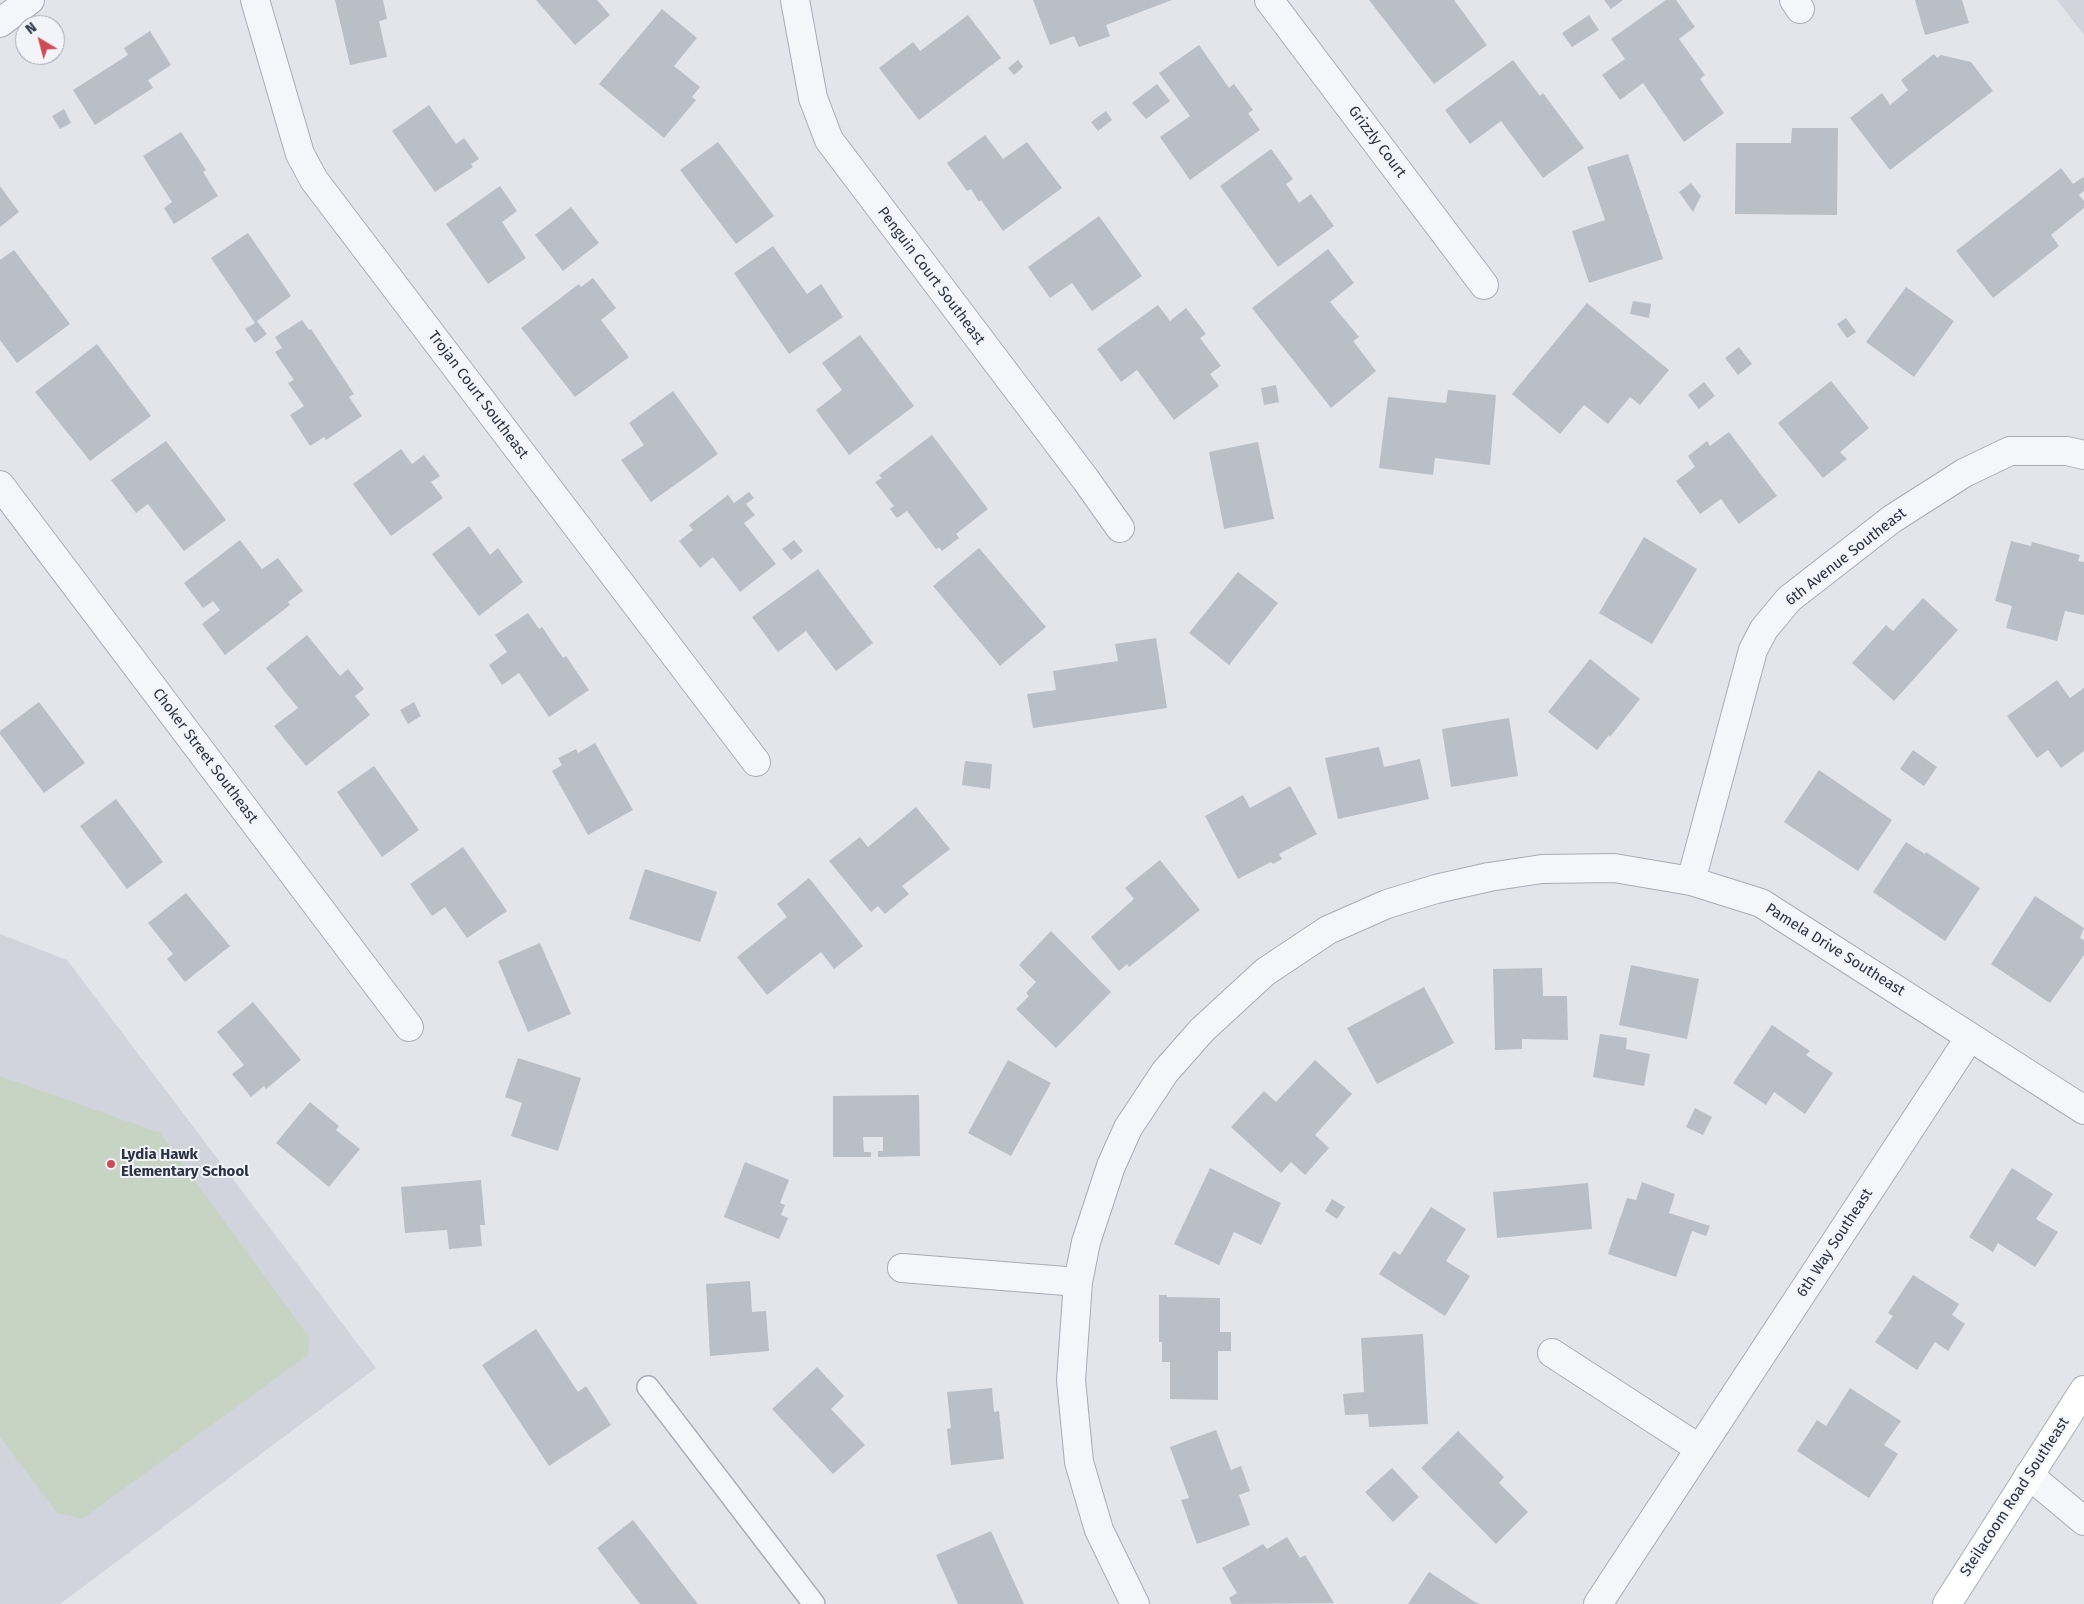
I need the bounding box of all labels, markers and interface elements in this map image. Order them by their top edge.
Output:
north arrow [15,15,65,65]
text: N [22,19,40,38]
street label: Grizzly Court [1344,103,1410,181]
street label: Penguin Court Southeast [873,204,989,348]
street label: Trojan Court Southeast [424,327,532,463]
street label: 6th Avenue Southeast [1782,504,1910,610]
street label: Choker Street Southeast [148,685,262,827]
street label: Pamela Drive Southeast [1762,900,1908,1000]
place label: Lydia Hawk Elementary School [121,1146,249,1181]
marker: Lydia Hawk Elementary School [105,1158,117,1170]
street label: 6th Way Southeast [1793,1185,1877,1301]
street label: Steilacoom Road Southeast [1957,1414,2073,1580]

